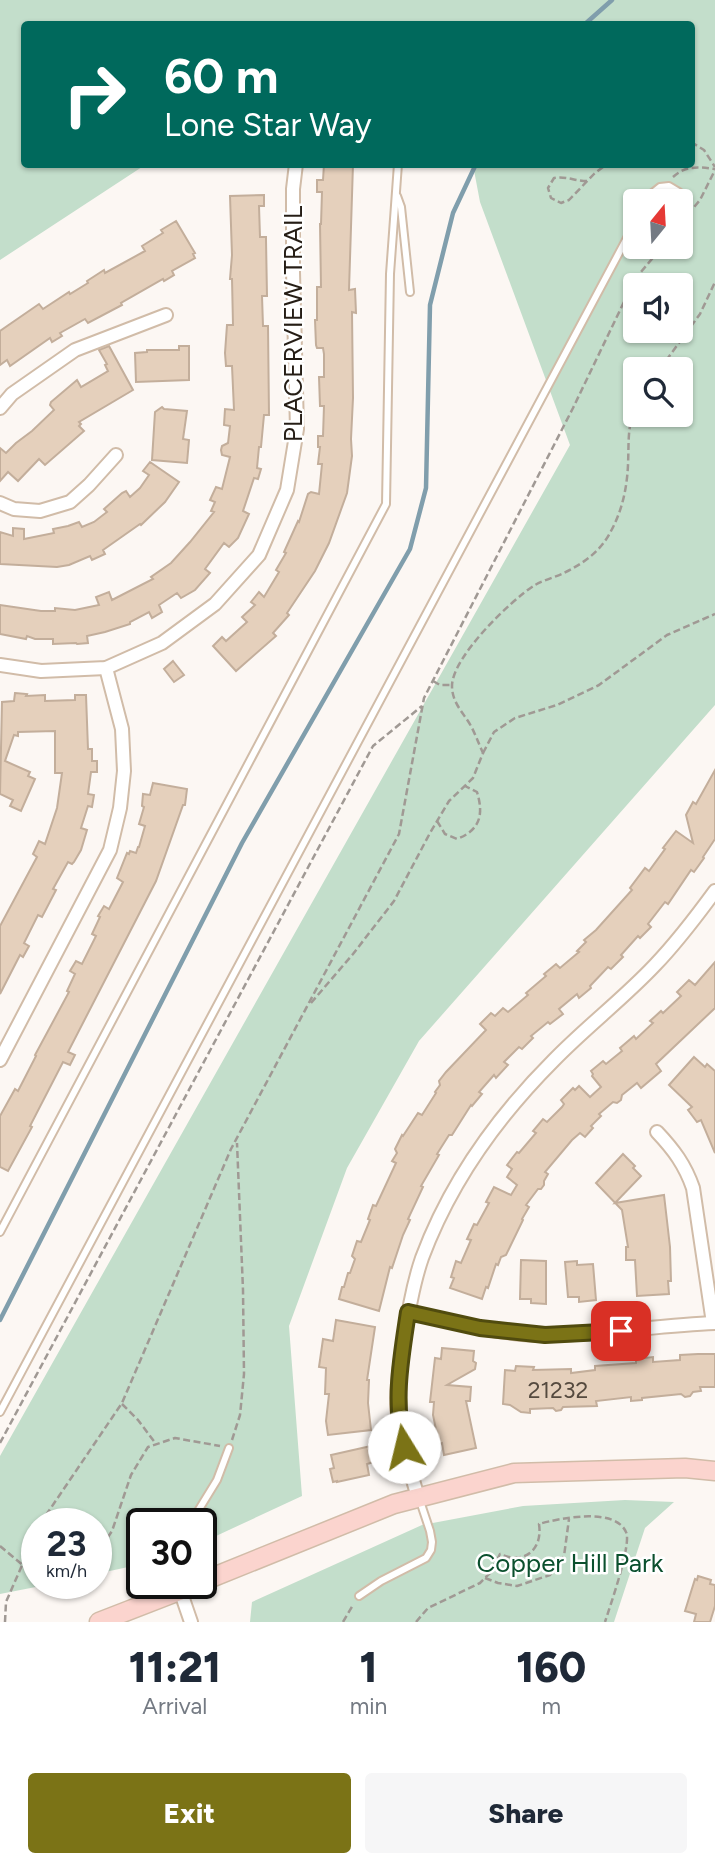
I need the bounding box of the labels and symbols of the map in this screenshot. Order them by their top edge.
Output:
north arrow [623,189,693,259]
street label: PLACERVIEW TRAIL [277,205,309,442]
pin [591,1301,651,1361]
house number: 21232 [528,1376,588,1404]
position arrow [367,1410,441,1484]
speed limit sign: 30 [126,1508,217,1599]
park label: Copper Hill Park [477,1547,664,1579]

